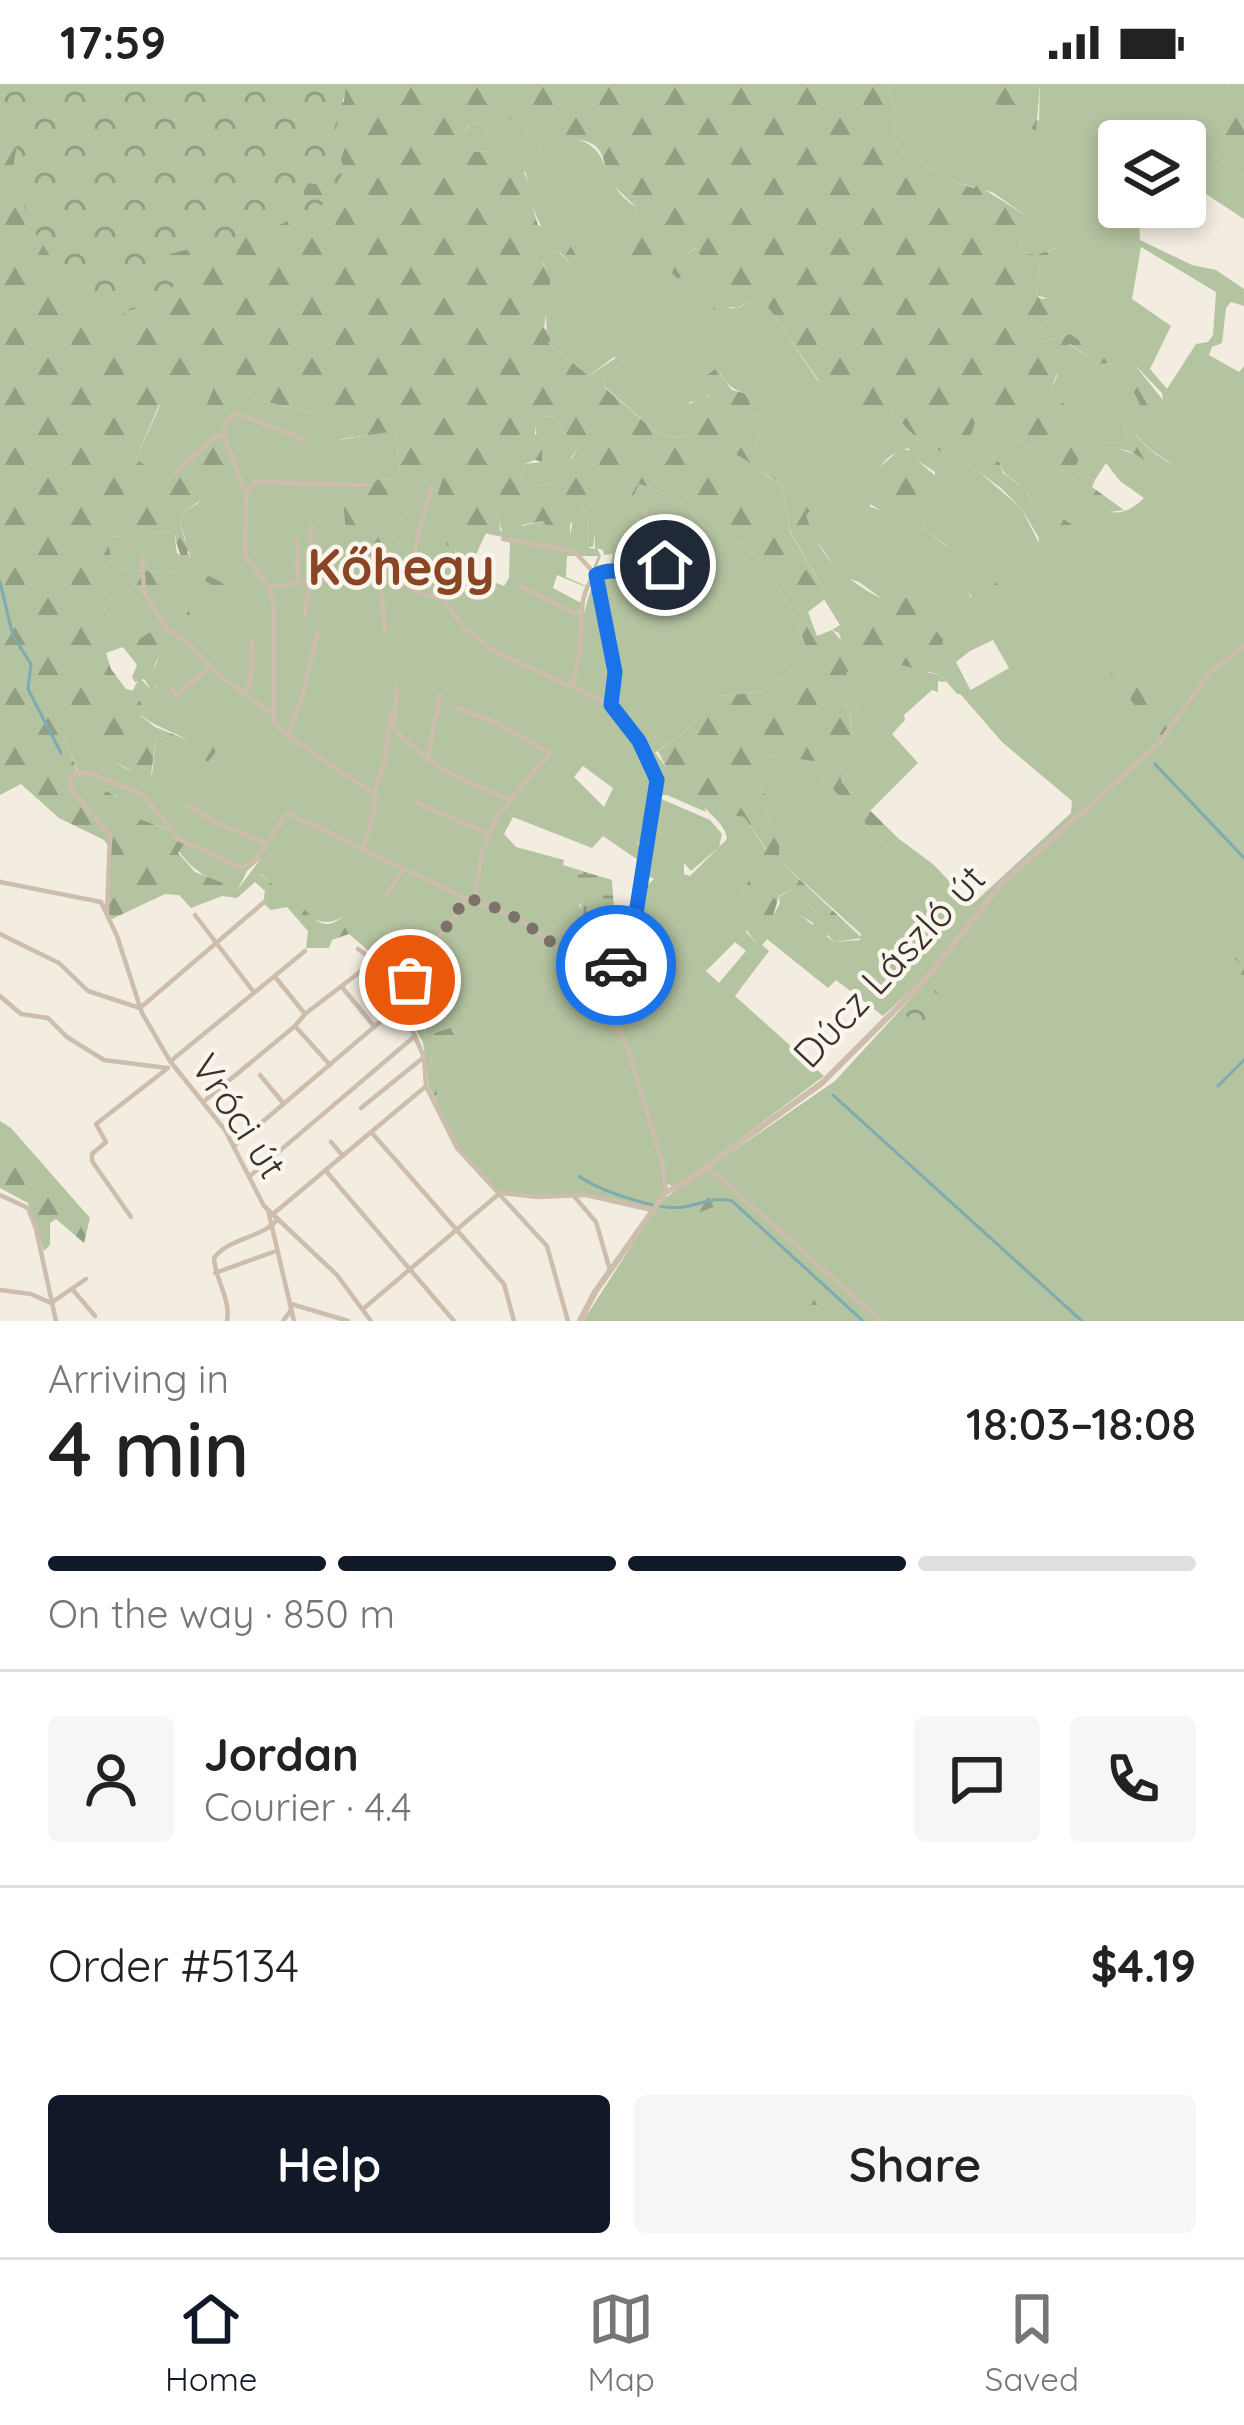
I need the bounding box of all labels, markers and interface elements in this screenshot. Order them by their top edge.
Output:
text: 17:59 [60,14,166,70]
map controls [1098,120,1206,228]
button: layers [1098,120,1206,228]
pin [614,514,716,616]
icon: home [632,532,698,598]
district label: Kőhegy [307,534,495,598]
street label: Dúcz László út [782,854,995,1077]
courier [556,905,676,1025]
pin [359,929,461,1031]
icon: car [583,932,649,998]
icon: bag [377,947,443,1013]
street label: Vróci út [181,1044,298,1187]
text: Arriving in [48,1354,229,1403]
text: 18:03–18:08 [966,1395,1196,1451]
text: 4 min [48,1399,250,1497]
text: On the way · 850 m [48,1589,395,1638]
button: person [48,1716,174,1842]
button: chat [914,1716,1040,1842]
button: phone [1070,1716,1196,1842]
text: Jordan [204,1726,359,1782]
text: Courier · 4.4 [204,1782,412,1831]
text: Order #5134 [48,1937,299,1993]
text: $4.19 [1091,1937,1196,1993]
button: Help [48,2095,610,2233]
button: Share [634,2095,1196,2233]
tab: Home [165,2286,257,2399]
tab: Map [588,2286,655,2399]
tab: Saved [985,2286,1079,2399]

